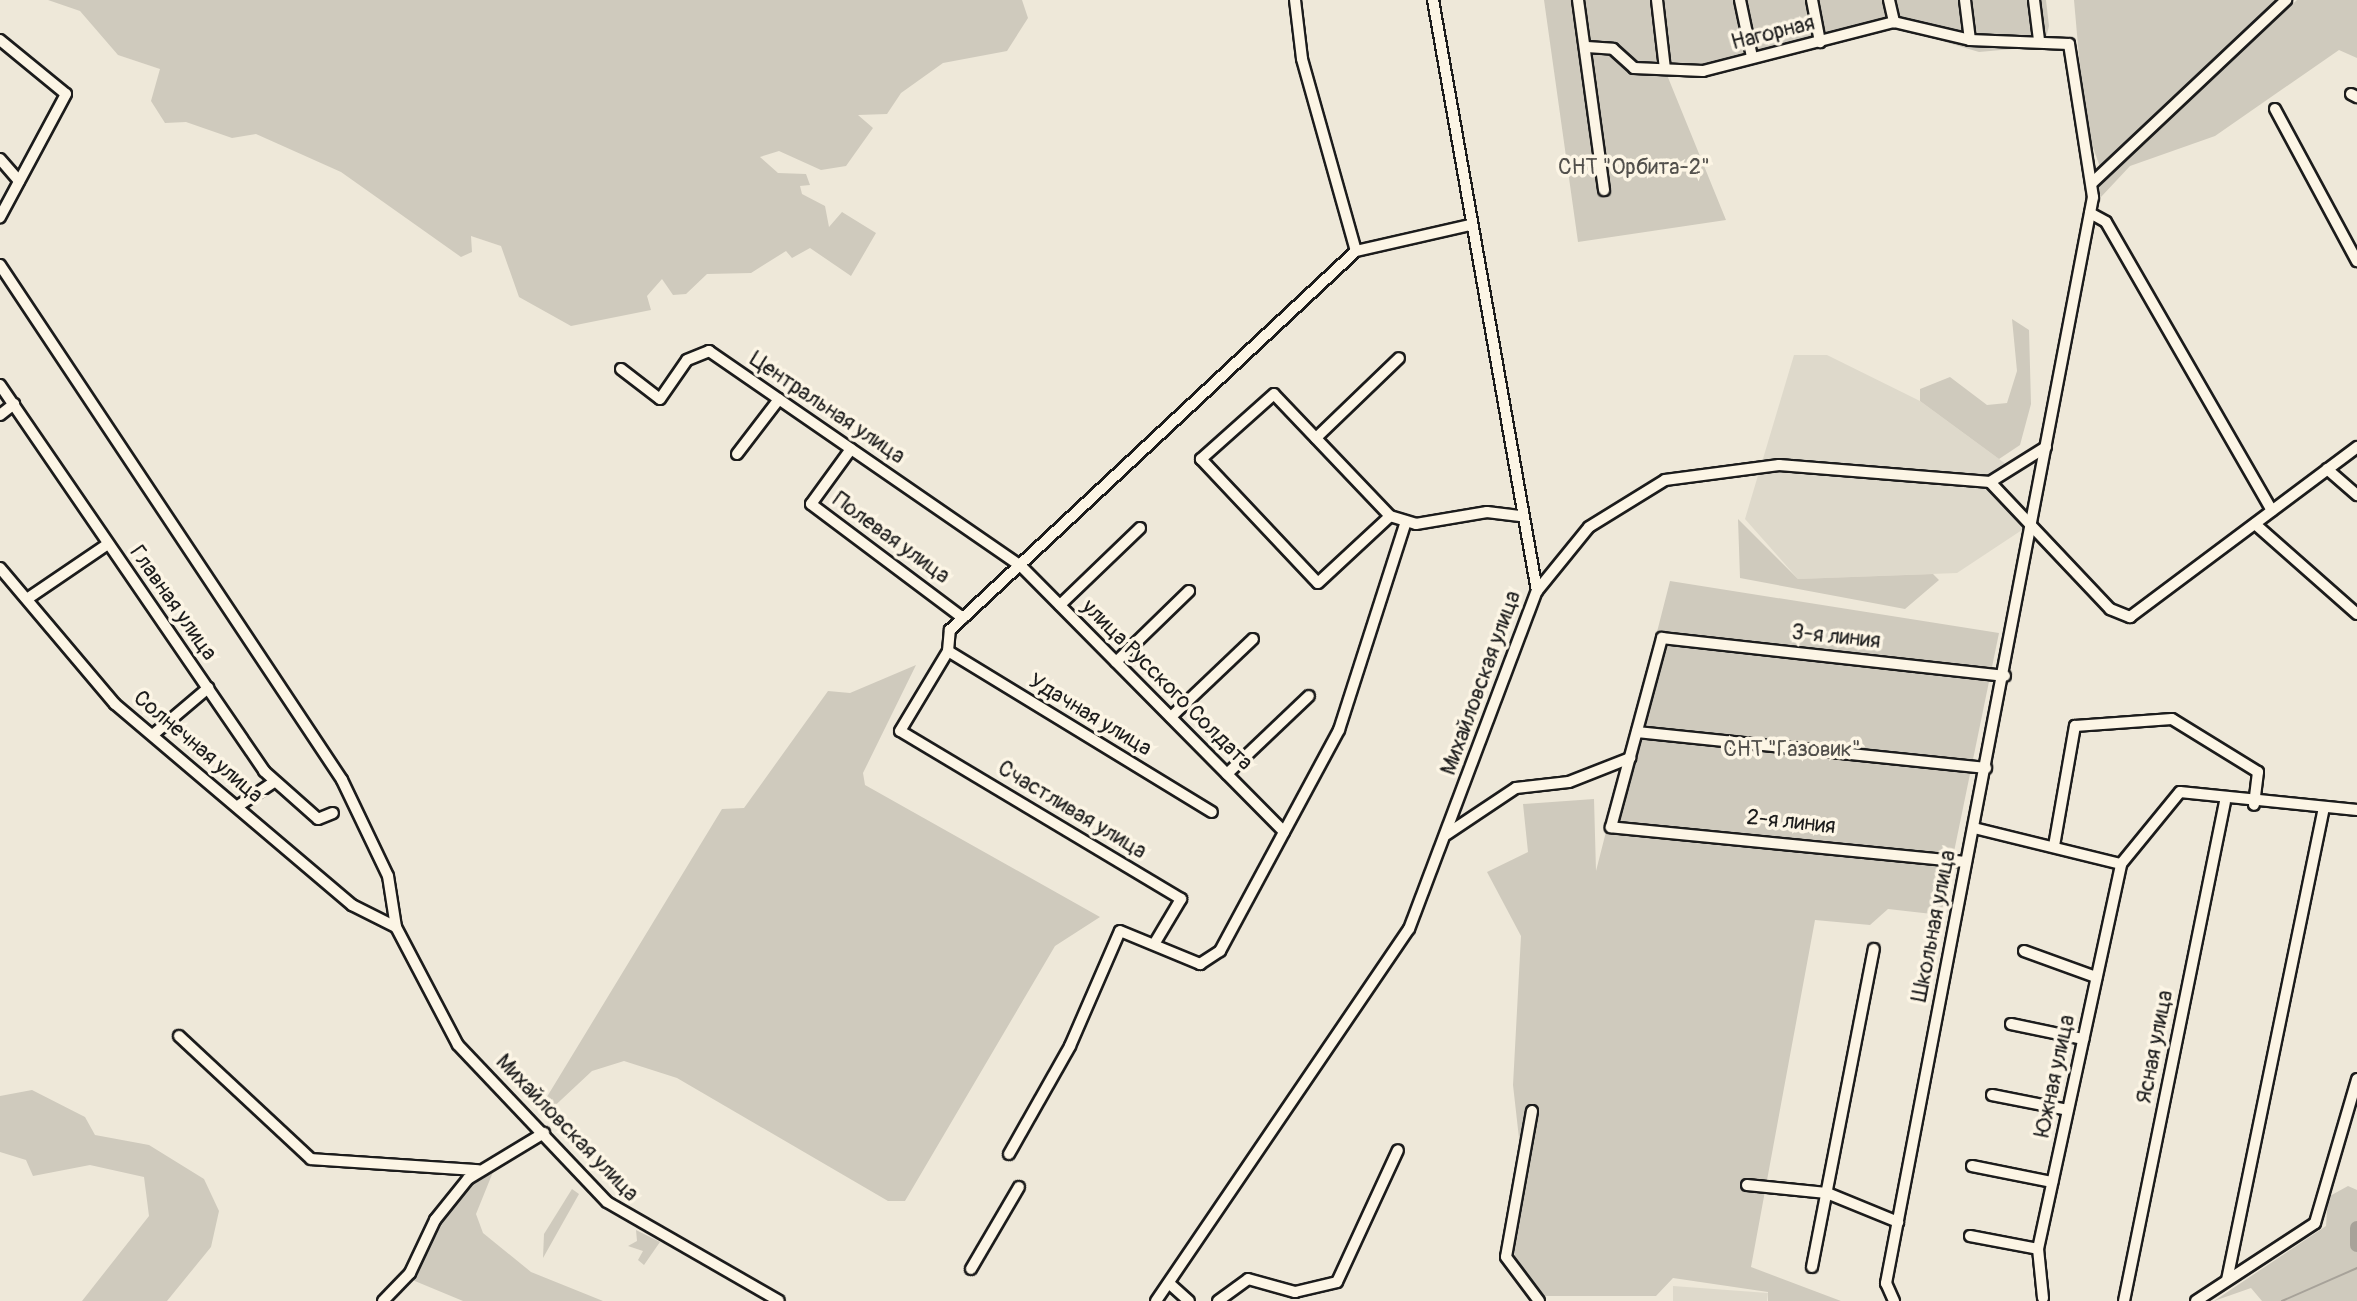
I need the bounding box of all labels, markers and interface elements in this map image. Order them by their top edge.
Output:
street label: Нагорная [1728,10,1818,56]
park label: СНТ "Орбита-2" [1558,155,1710,181]
street label: Центральная улица [744,346,910,470]
street label: Полевая улица [827,487,955,589]
street label: Главная улица [124,540,222,666]
street label: Михайловская улица [1435,587,1527,779]
street label: улица Русского Солдата [1076,594,1258,776]
street label: 3-я линия [1790,619,1882,655]
street label: Удачная улица [1024,668,1156,762]
street label: Солнечная улица [128,685,268,809]
park label: СНТ "Газовик" [1723,737,1861,763]
street label: Счастливая улица [993,755,1151,865]
street label: 2-я линия [1745,804,1837,840]
street label: Школьная улица [1906,848,1962,1004]
street label: Ясная улица [2131,988,2179,1106]
street label: Южная улица [2029,1013,2081,1139]
street label: Михайловская улица [490,1049,644,1207]

